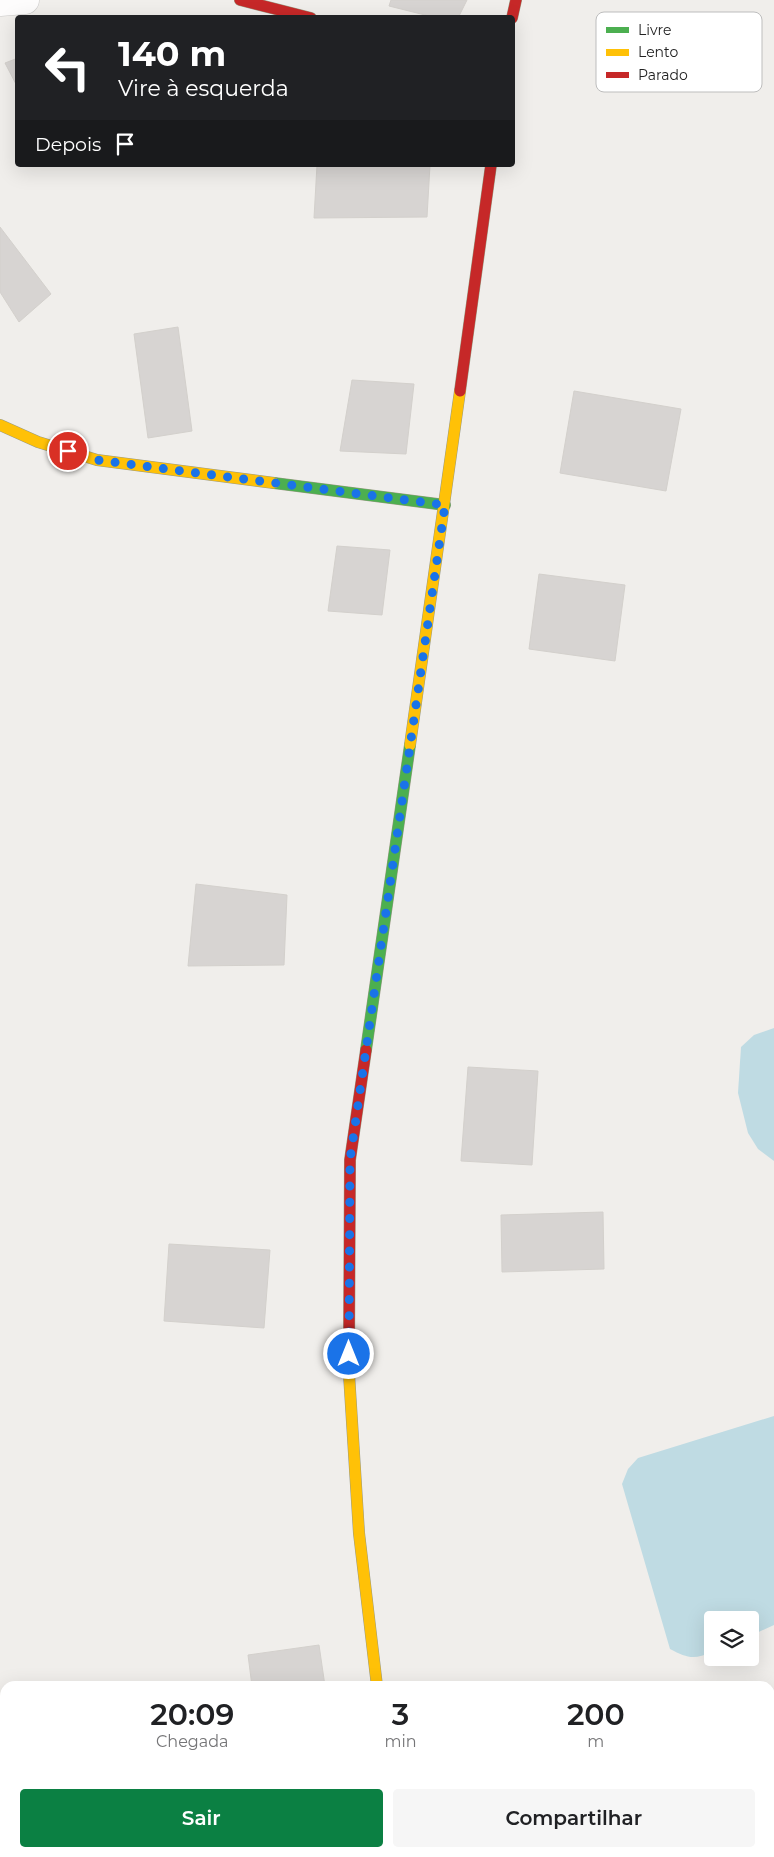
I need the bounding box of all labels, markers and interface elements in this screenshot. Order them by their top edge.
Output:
legend [596,12,762,92]
text: Livre [638,21,672,39]
text: 140 m [118,32,226,75]
icon: left [35,35,100,100]
text: Lento [638,43,678,61]
text: Parado [638,66,688,84]
text: Vire à esquerda [118,75,289,102]
icon: arrive [111,130,139,158]
text: Depois [35,133,101,156]
pin [47,430,89,472]
icon: arrive [54,437,82,465]
position arrow [322,1327,374,1379]
map controls [704,1611,759,1666]
button: layers [704,1611,759,1666]
text: 20:09 [150,1696,234,1733]
text: 3 [392,1696,409,1733]
text: 200 [567,1696,625,1733]
text: Chegada [156,1732,229,1751]
text: min [385,1732,417,1751]
text: m [587,1732,604,1751]
button: Sair [20,1789,383,1847]
button: Compartilhar [393,1789,755,1847]

